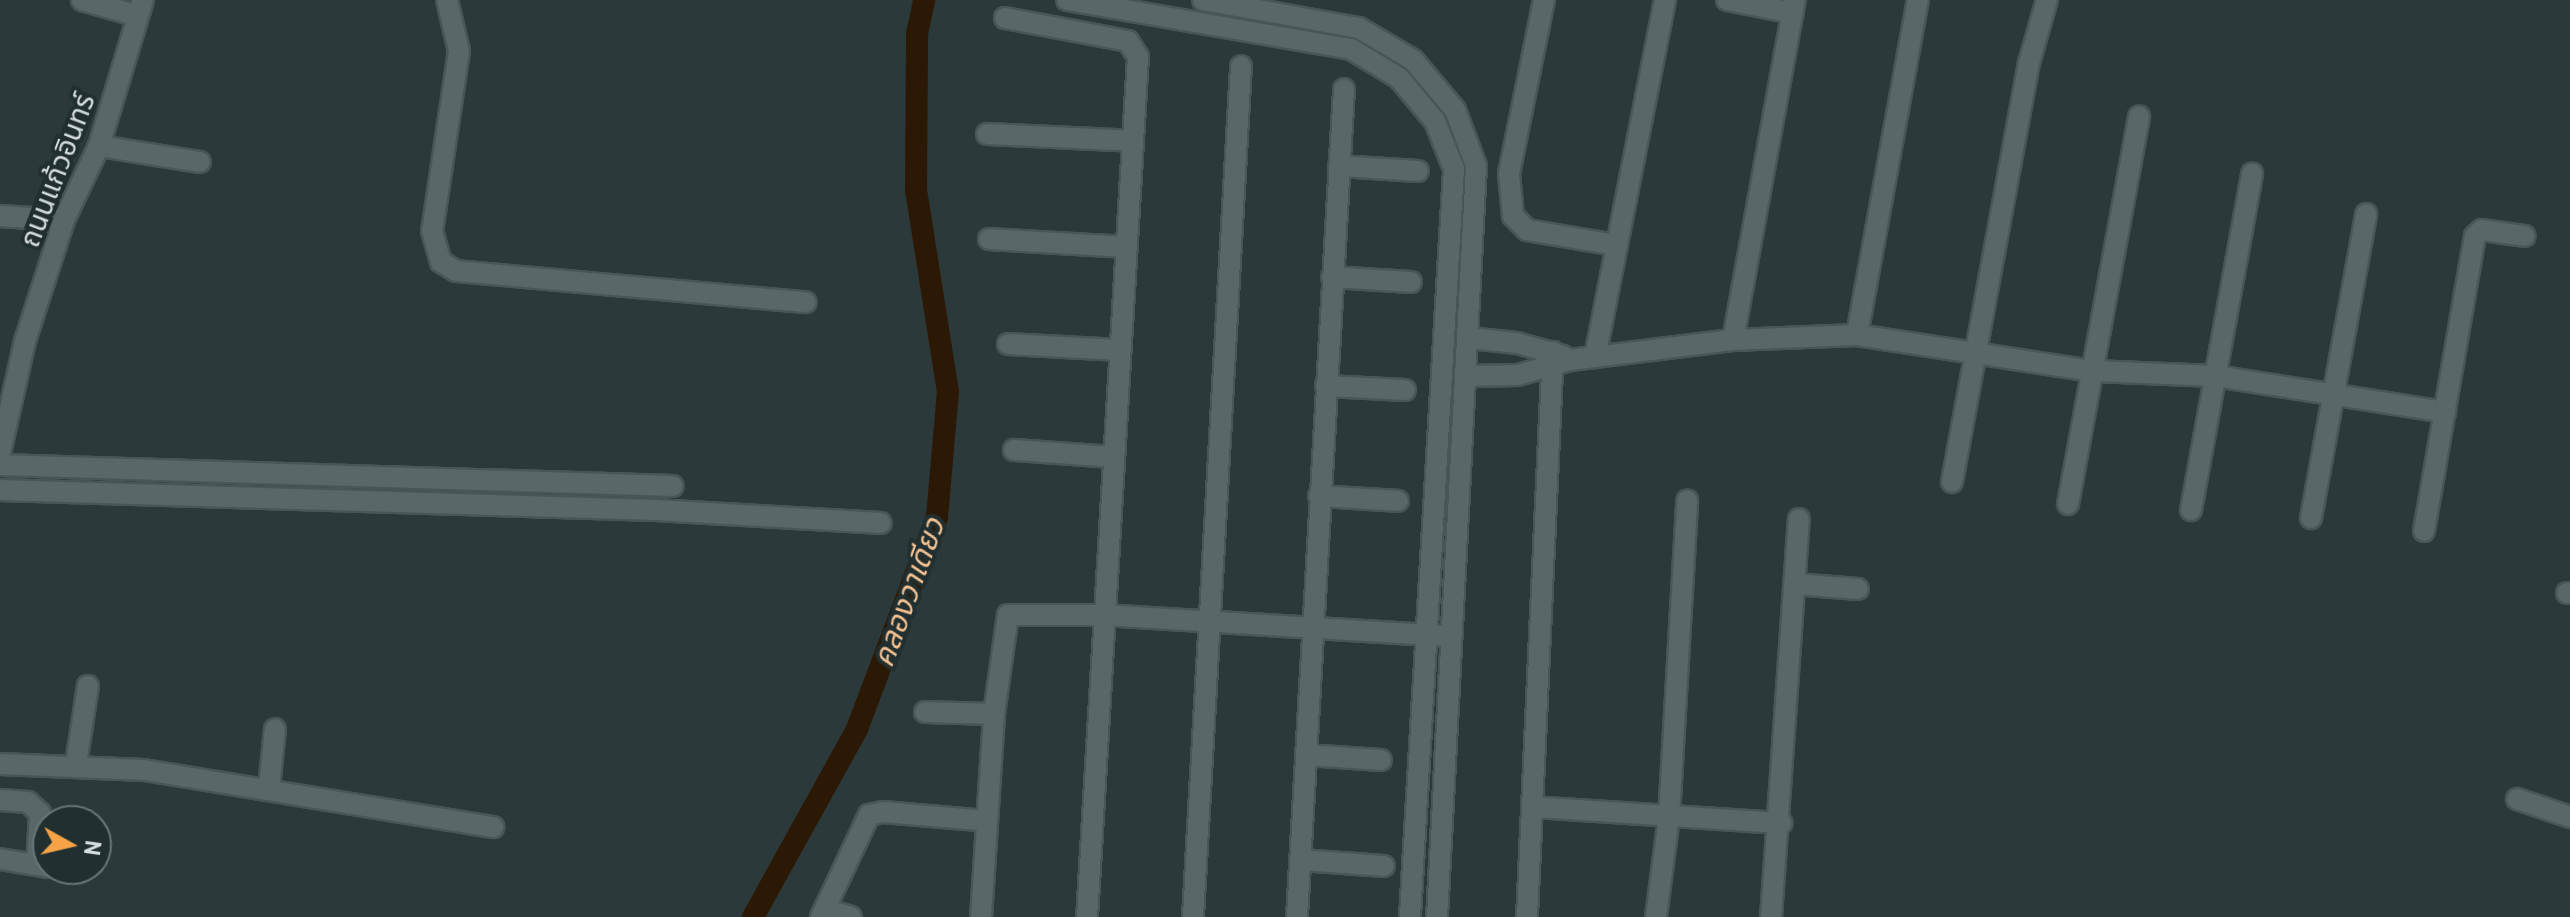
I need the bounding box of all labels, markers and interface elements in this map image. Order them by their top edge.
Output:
street label: ถนนแก้วอินทร์ [11,89,101,251]
water label: คลองวาเดียว [864,513,950,671]
north arrow [32,805,112,885]
text: N [80,839,108,857]

